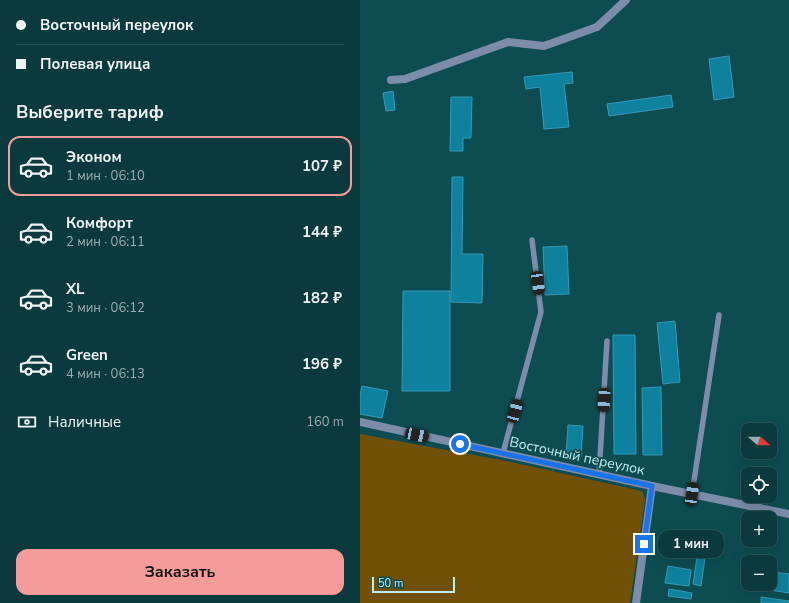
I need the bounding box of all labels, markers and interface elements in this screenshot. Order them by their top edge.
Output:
text: Восточный переулок [40,15,194,35]
text: Полевая улица [40,54,150,74]
text: Выберите тариф [16,100,164,124]
text: Эконом [66,147,122,167]
icon: car [18,148,54,184]
text: 107 ₽ [302,156,342,176]
text: 1 мин · 06:10 [66,167,145,185]
text: Комфорт [66,213,133,233]
icon: car [18,214,54,250]
text: 144 ₽ [302,222,342,242]
text: 2 мин · 06:11 [66,233,145,251]
car [530,270,546,296]
text: XL [66,279,85,299]
icon: car [18,280,54,316]
text: 182 ₽ [302,288,342,308]
text: 3 мин · 06:12 [66,299,145,317]
text: Green [66,345,108,365]
icon: car [18,346,54,382]
text: 196 ₽ [302,354,342,374]
text: 4 мин · 06:13 [66,365,145,383]
car [597,388,611,412]
car [506,398,524,424]
icon: cash [16,411,38,433]
text: Наличные [48,412,121,432]
text: 160 m [306,413,344,431]
north arrow [741,423,777,459]
map controls [741,423,777,591]
car [404,427,430,443]
street label: Восточный переулок [508,432,647,480]
route start [451,435,469,453]
button: locate [741,467,777,503]
car [684,481,700,507]
button: + [741,511,777,547]
callout: 1 мин [658,530,724,558]
route end [635,535,653,553]
text: 1 мин [673,535,709,553]
button: Заказать [16,549,344,595]
button: − [741,555,777,591]
scale bar [372,575,455,594]
text: 50 m [378,576,403,591]

